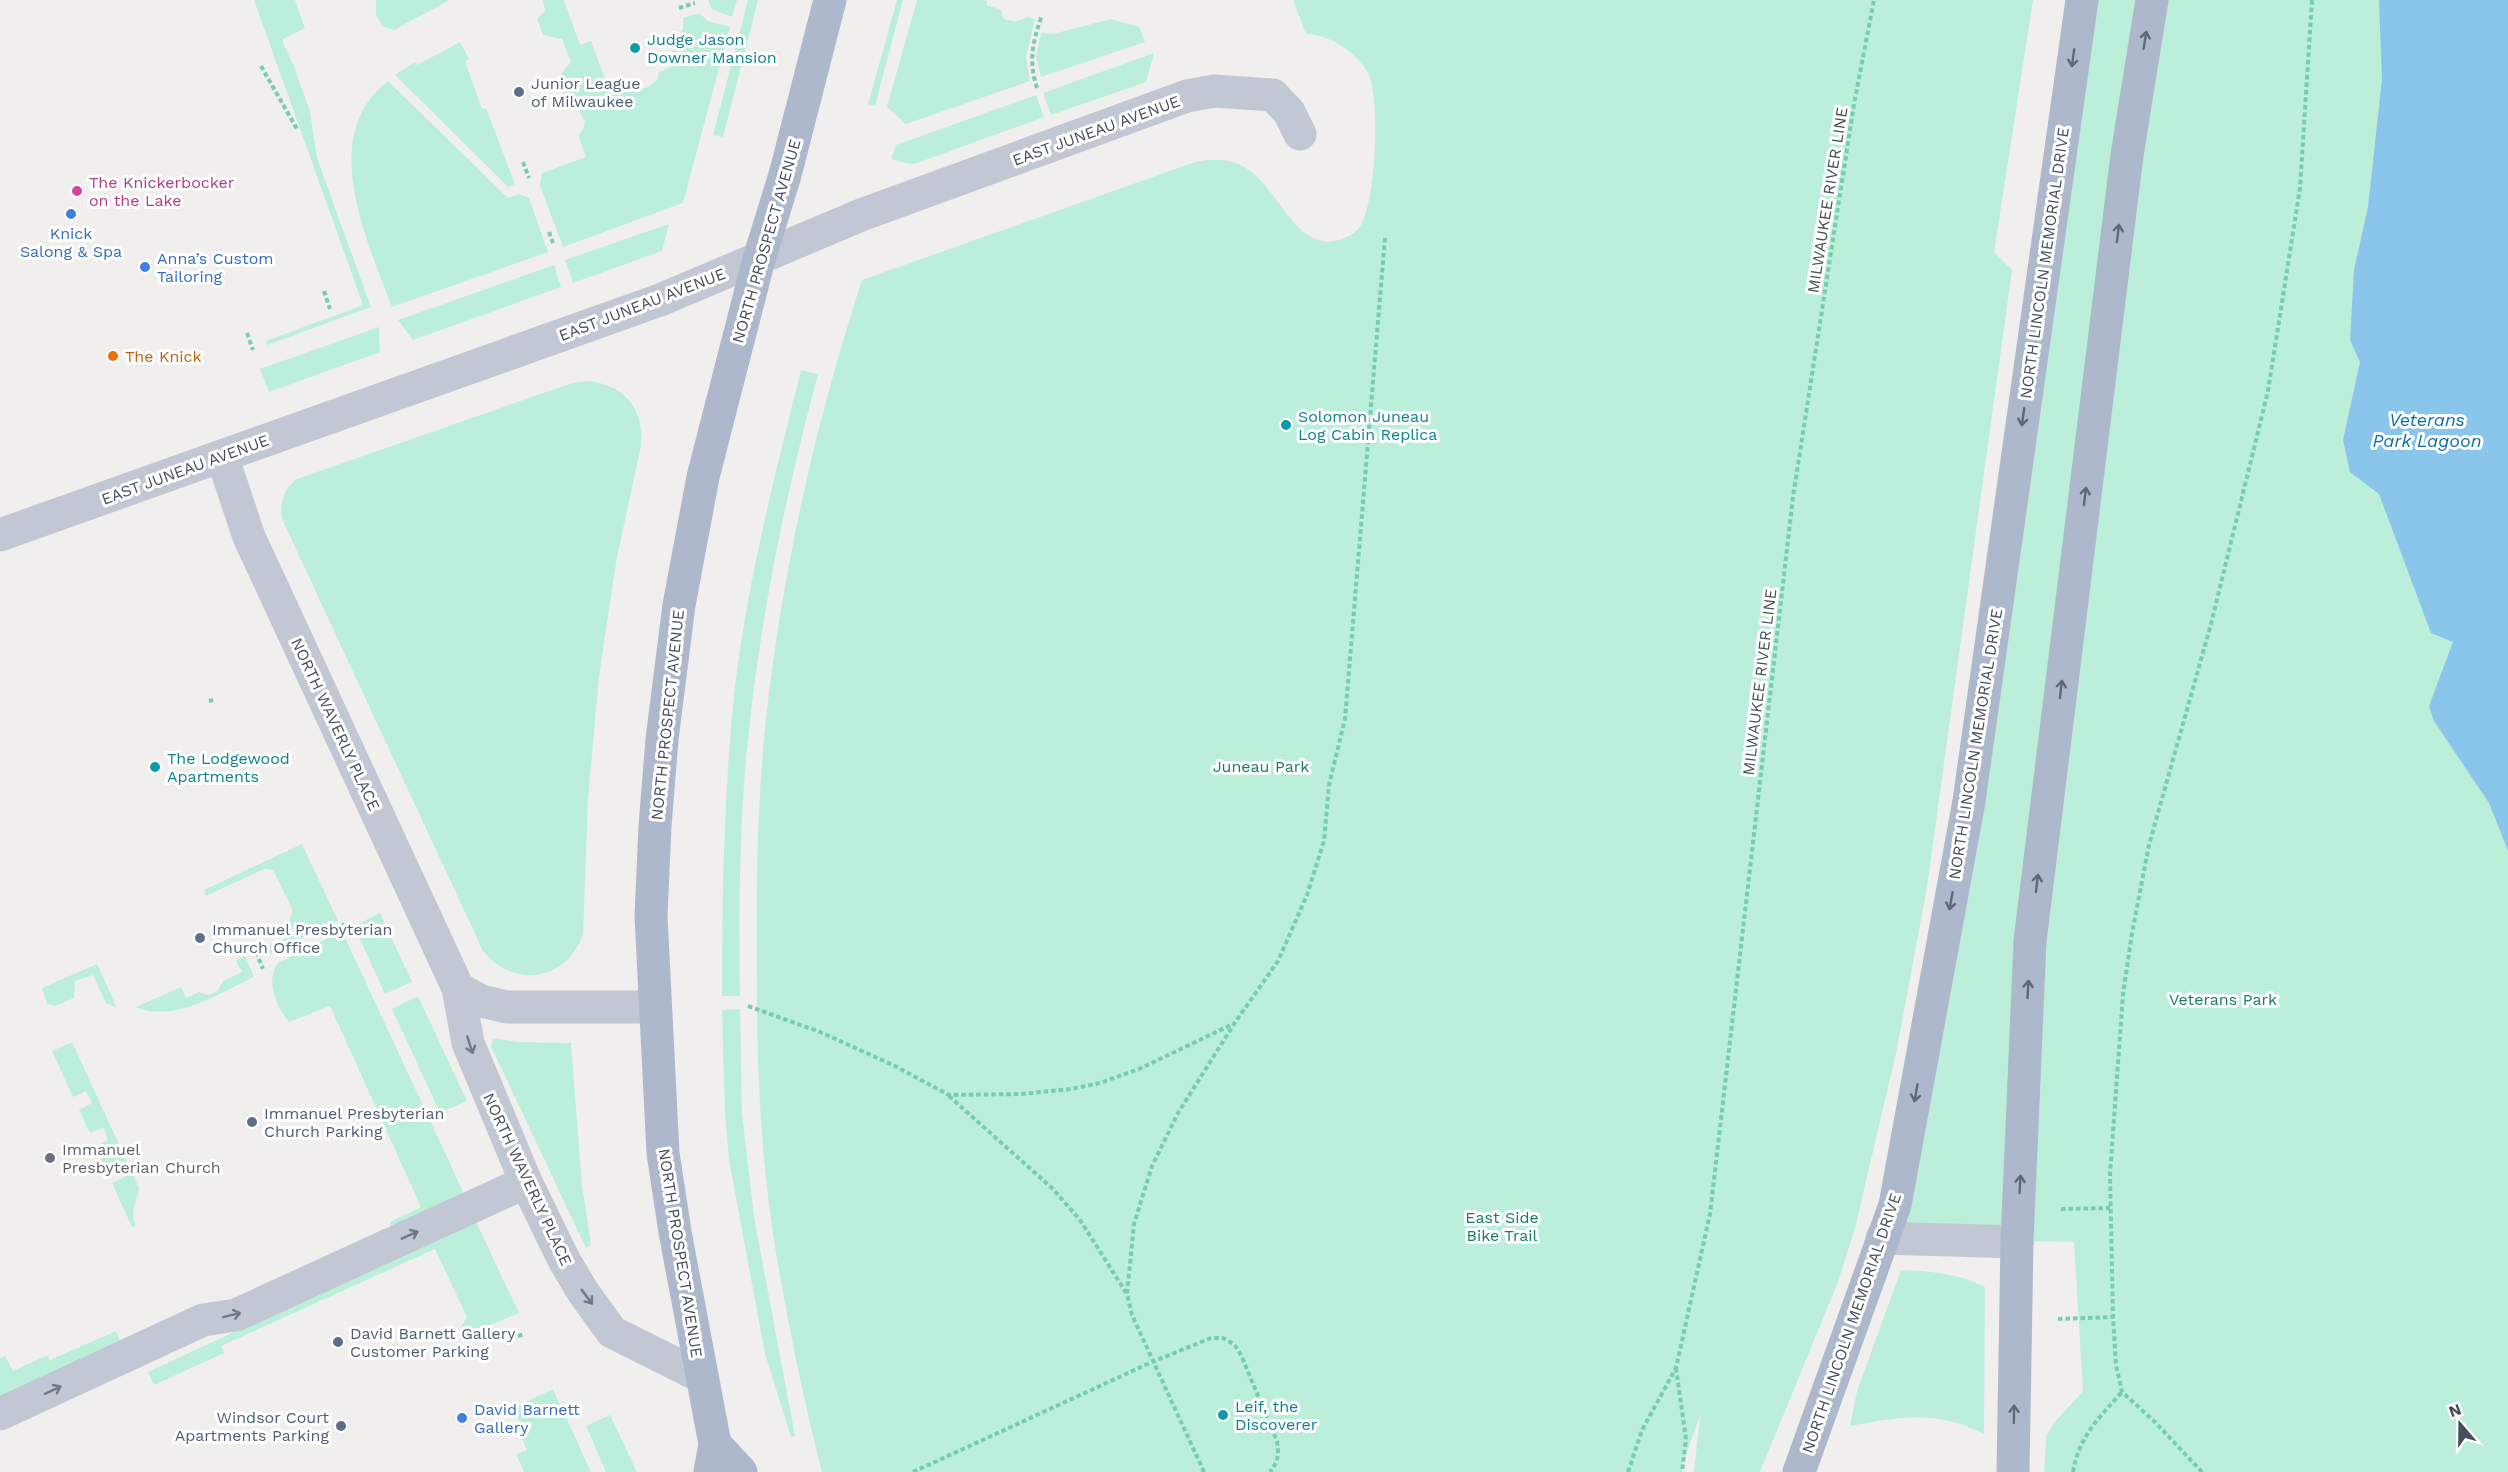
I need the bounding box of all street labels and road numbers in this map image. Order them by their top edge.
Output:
street label: EAST JUNEAU AVENUE [1010,91,1183,170]
street label: MILWAUKEE RIVER LINE [1803,106,1852,294]
street label: NORTH LINCOLN MEMORIAL DRIVE [2016,126,2073,400]
street label: NORTH PROSPECT AVENUE [728,137,805,345]
street label: EAST JUNEAU AVENUE [556,264,728,345]
street label: EAST JUNEAU AVENUE [99,430,272,509]
street label: MILWAUKEE RIVER LINE [1739,588,1780,776]
street label: NORTH LINCOLN MEMORIAL DRIVE [1945,607,2006,881]
street label: NORTH PROSPECT AVENUE [647,609,688,821]
street label: NORTH WAVERLY PLACE [287,635,384,814]
street label: NORTH WAVERLY PLACE [479,1090,576,1269]
street label: NORTH PROSPECT AVENUE [655,1147,706,1359]
street label: NORTH LINCOLN MEMORIAL DRIVE [1798,1190,1905,1456]

